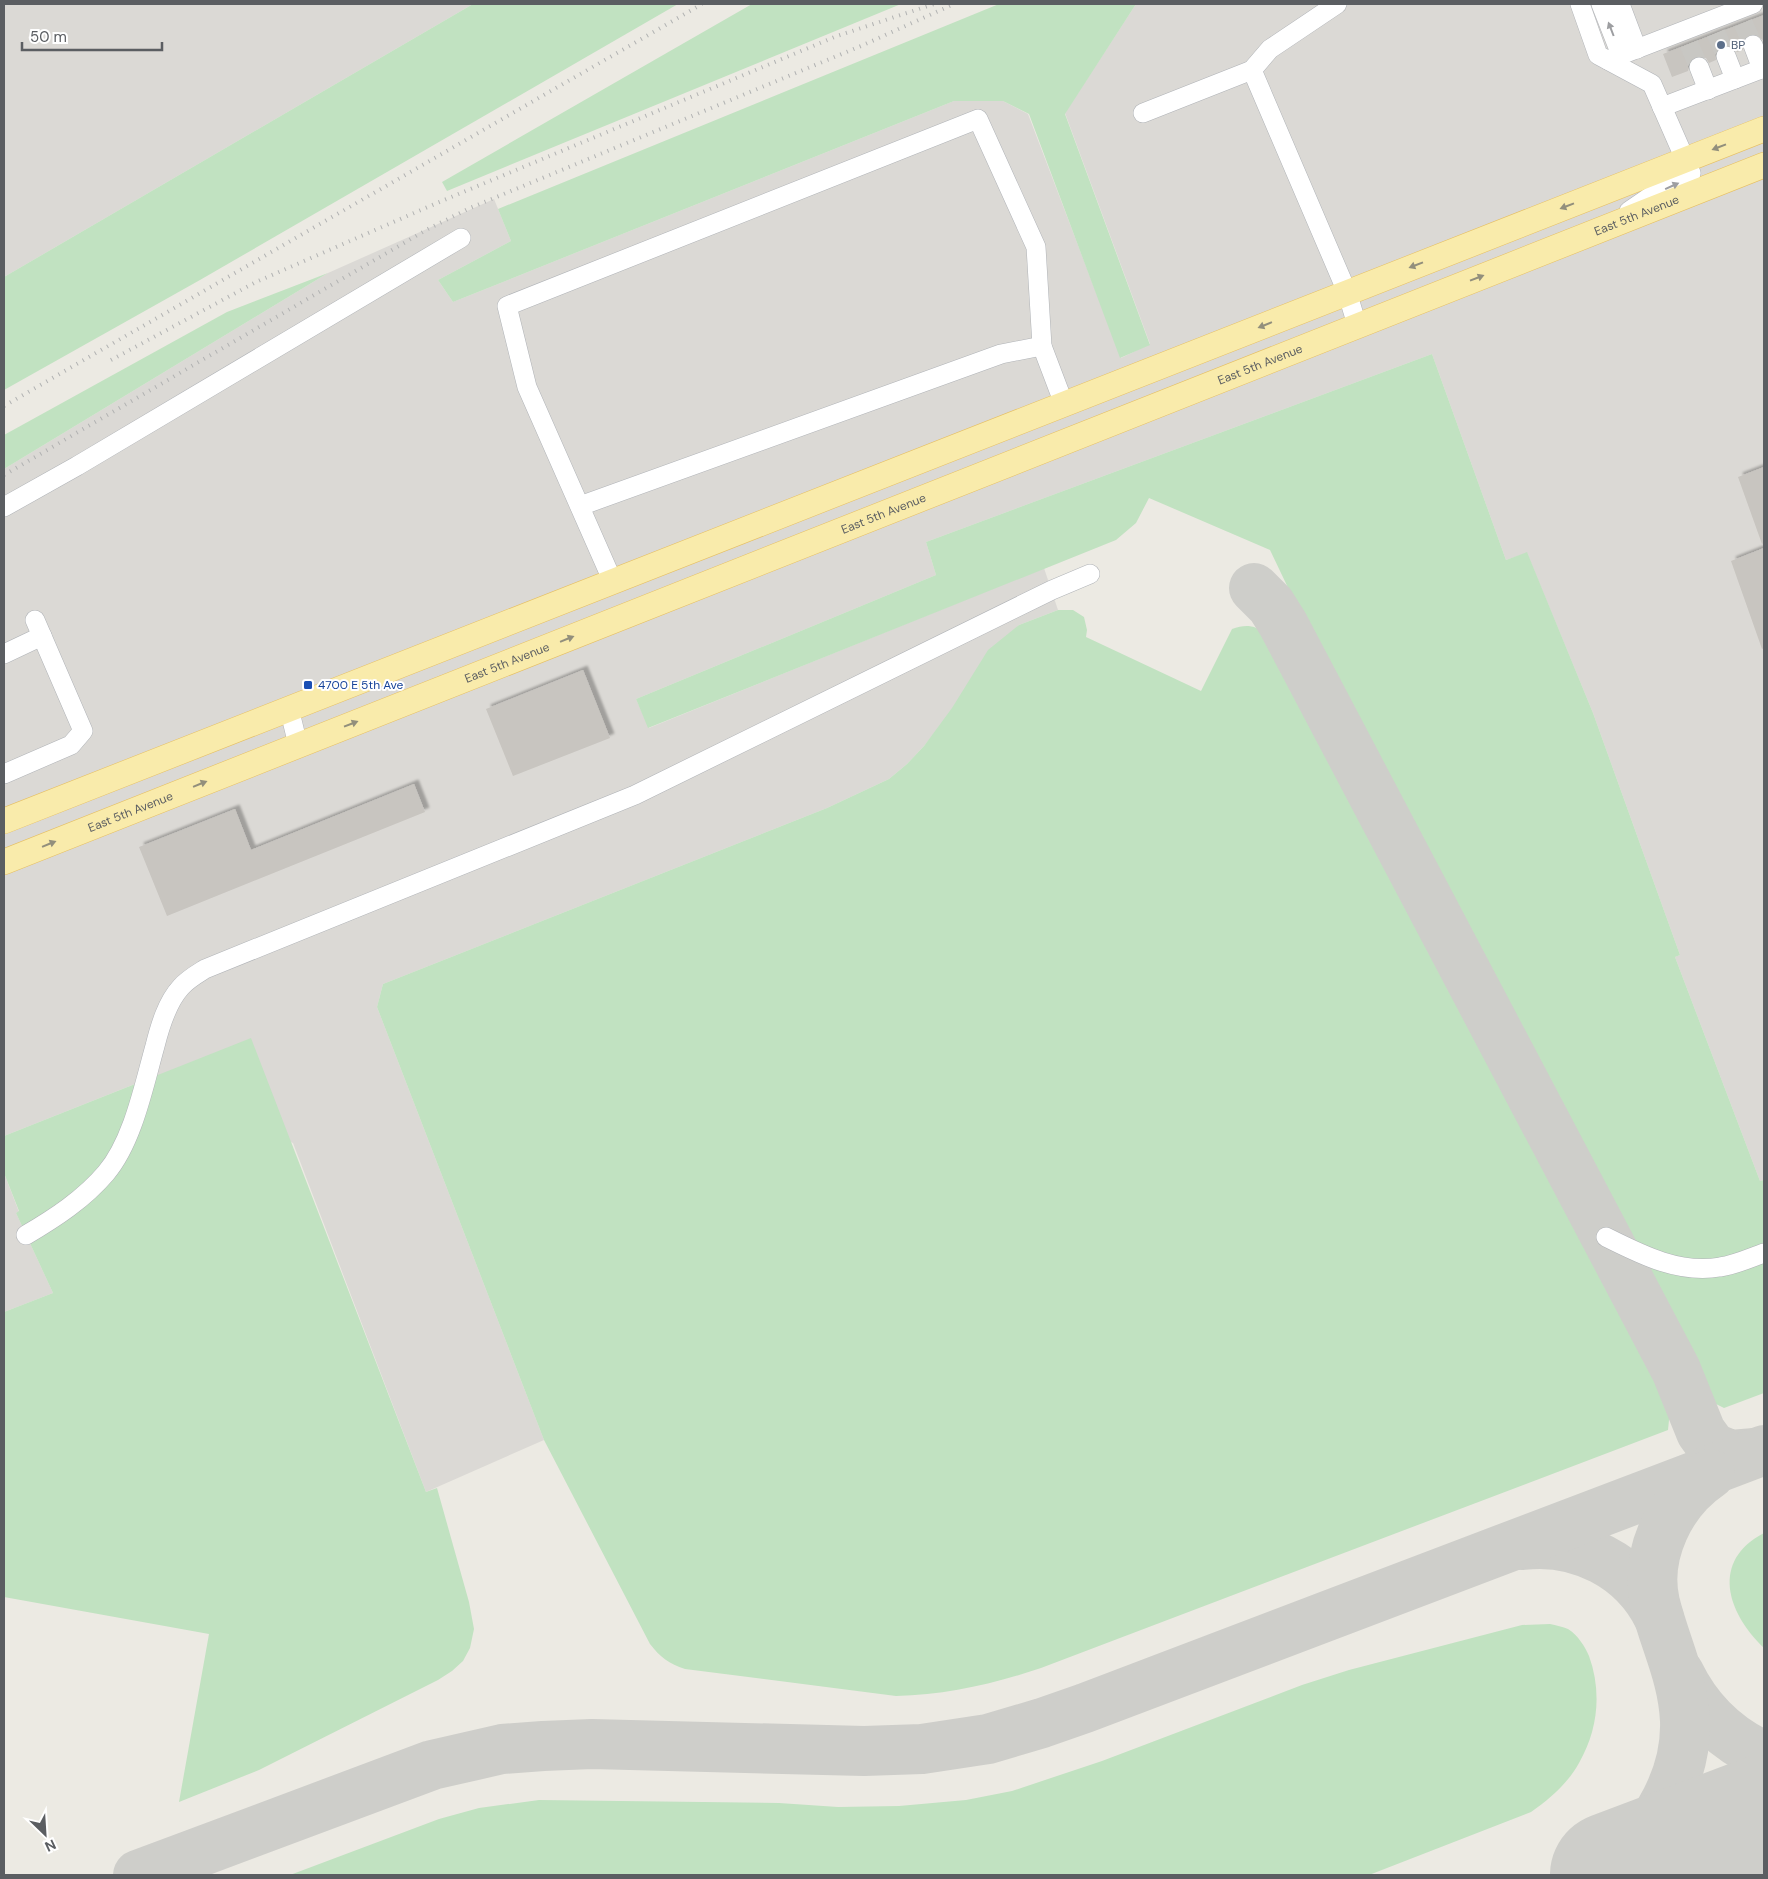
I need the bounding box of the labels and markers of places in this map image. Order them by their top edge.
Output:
place label: BP [1731,37,1745,53]
marker: BP [1715,39,1727,51]
place label: 4700 E 5th Ave [318,677,404,693]
marker: 4700 E 5th Ave [302,679,314,691]

